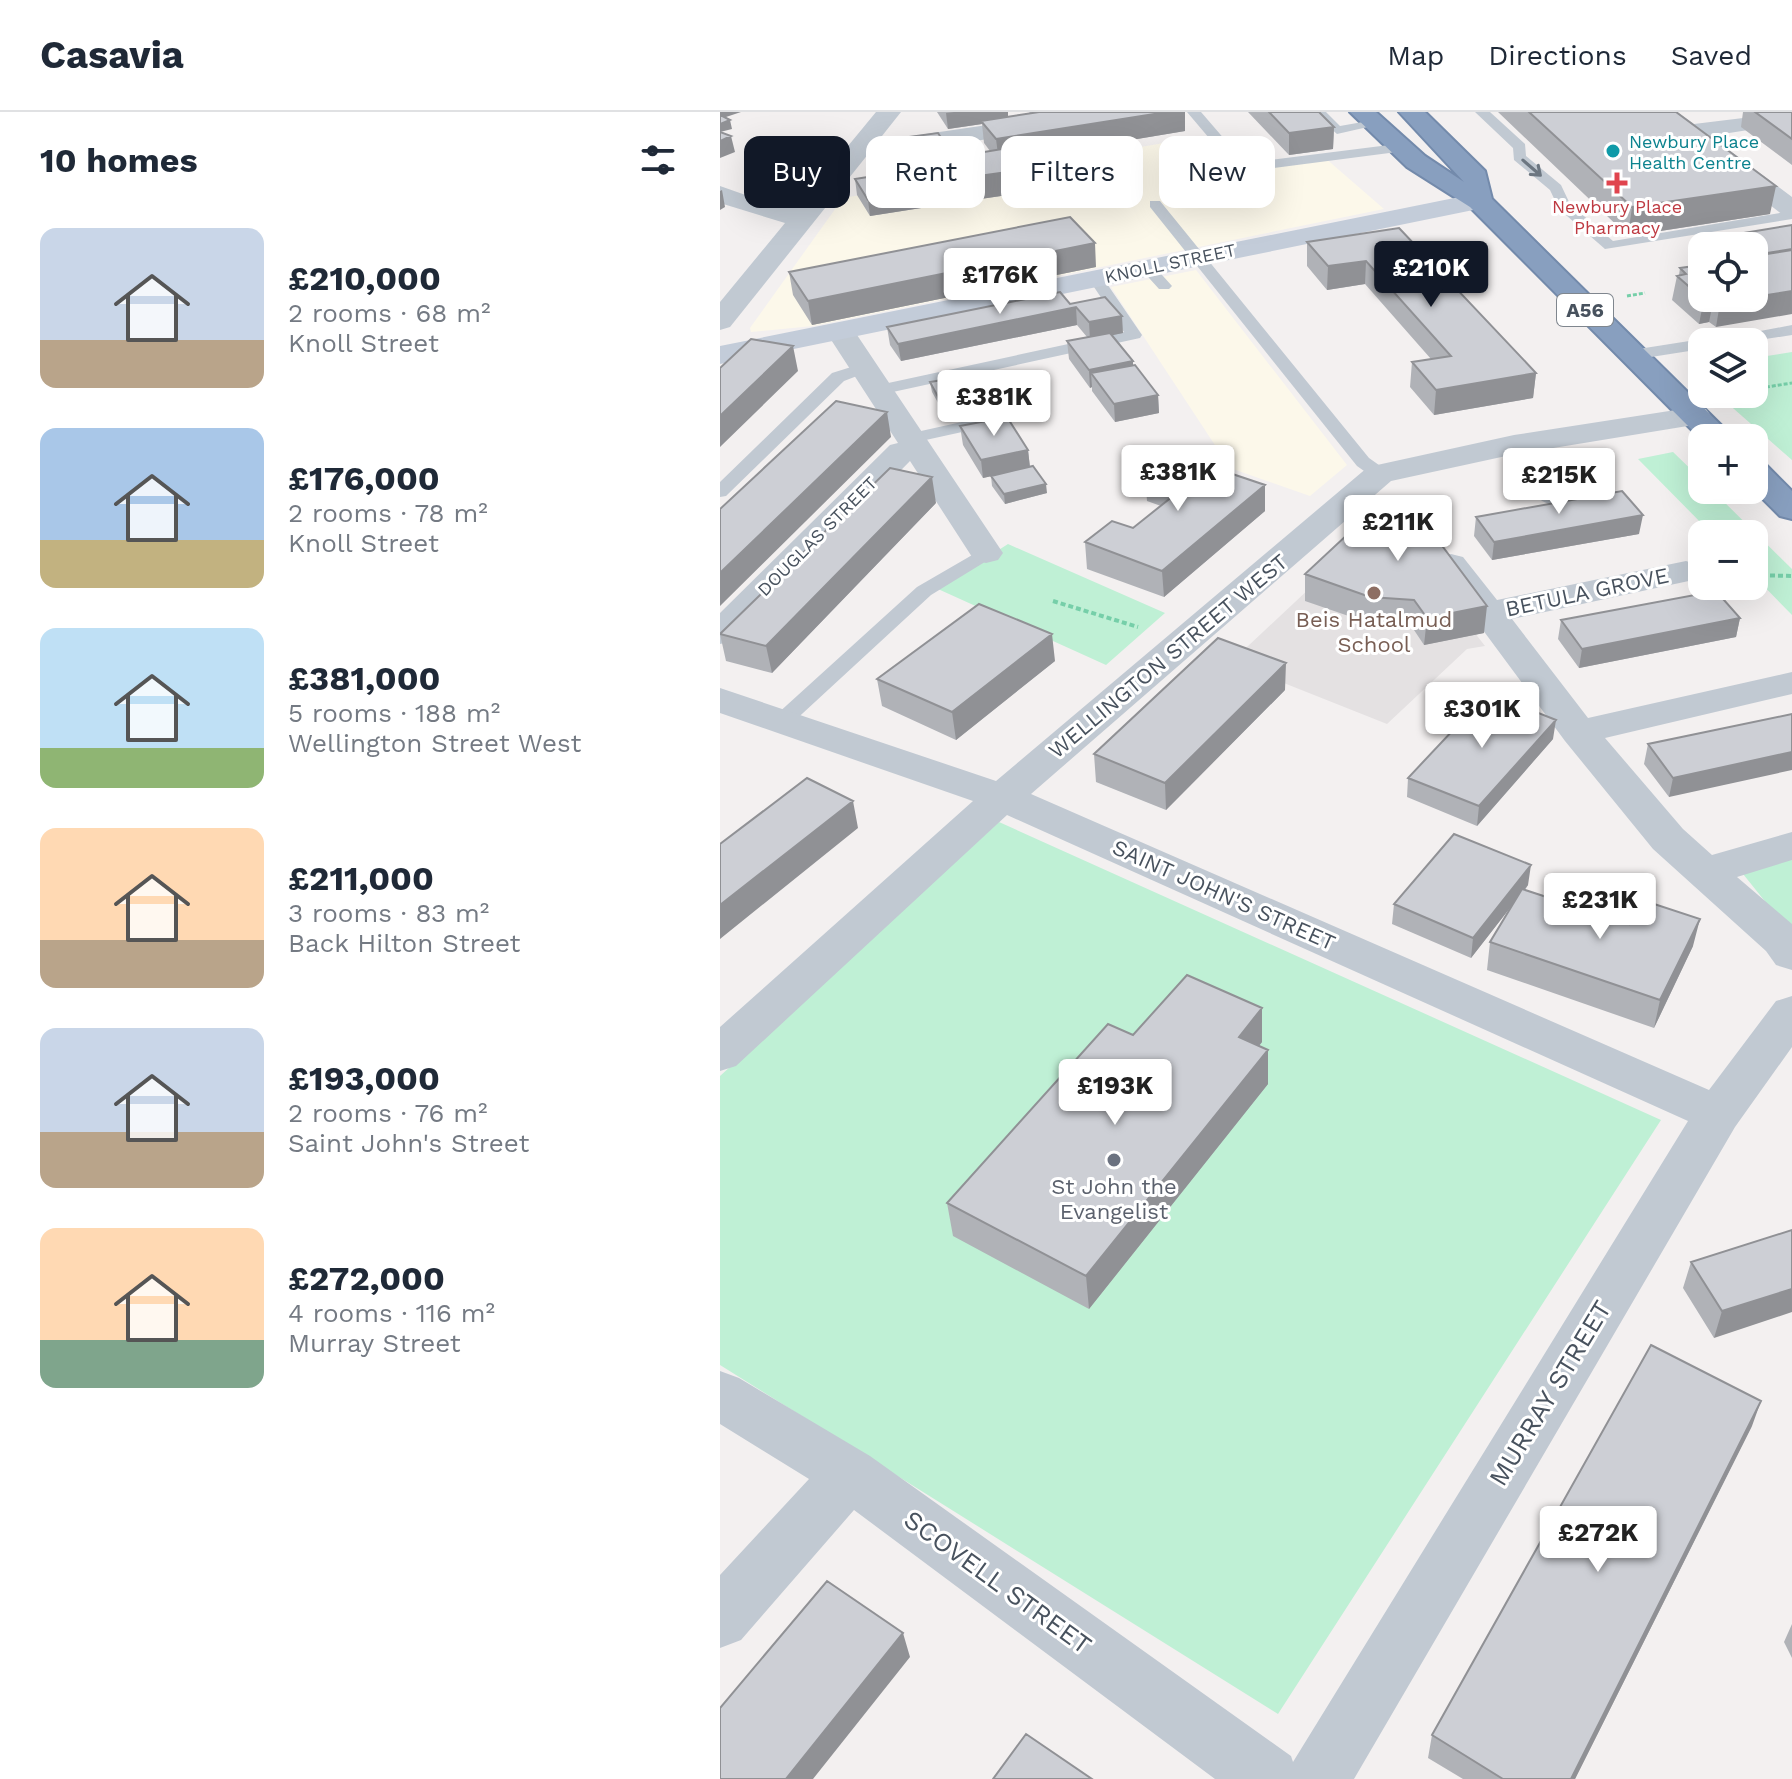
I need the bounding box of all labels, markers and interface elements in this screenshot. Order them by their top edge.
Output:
text: Casavia [40,33,184,77]
text: Map [1387,39,1444,72]
text: Directions [1488,39,1627,72]
text: Saved [1671,39,1752,72]
place label: Newbury Place Health Centre [1629,131,1759,173]
chip: Buy [744,136,850,208]
chip: Rent [866,136,985,208]
chip: Filters [1001,136,1143,208]
chip: New [1159,136,1275,208]
icon: filters [636,138,680,182]
text: 10 homes [40,140,198,180]
marker: Newbury Place Health Centre [1604,142,1622,160]
one-way arrow [1521,158,1541,176]
marker: Newbury Place Pharmacy [1608,174,1626,192]
place label: Newbury Place Pharmacy [1552,196,1682,238]
map controls [1688,232,1768,600]
button: locate [1688,232,1768,312]
street label: KNOLL STREET [1103,239,1238,287]
pin: £210K [1375,241,1487,309]
pin: £176K [944,248,1056,316]
text: £210K [1392,252,1470,282]
text: £210,000 [288,258,441,298]
text: £176K [962,259,1038,289]
icon: home [104,260,200,356]
road number: A56 [1557,294,1613,326]
text: 2 rooms · 68 m² [288,298,490,328]
text: Knoll Street [288,328,439,358]
button: layers [1688,328,1768,408]
pin: £381K [938,370,1050,438]
text: £381K [955,381,1033,411]
button: + [1688,424,1768,504]
pin: £381K [1122,445,1234,513]
pin: £215K [1503,448,1615,516]
text: £381K [1139,456,1217,486]
text: £176,000 [288,458,440,498]
text: £215K [1521,459,1597,489]
icon: home [104,460,200,556]
street label: DOUGLAS STREET [753,472,881,600]
pin: £211K [1342,495,1454,563]
text: 2 rooms · 78 m² [288,498,488,528]
text: £211K [1362,506,1434,536]
button: − [1688,520,1768,600]
text: Knoll Street [288,528,439,558]
street label: WELLINGTON STREET WEST [1044,549,1292,763]
street label: BETULA GROVE [1503,562,1671,622]
marker: Beis Hatalmud School [1365,584,1383,602]
place label: Beis Hatalmud School [1296,607,1452,657]
text: £381,000 [288,658,440,698]
icon: home [104,660,200,756]
pin: £301K [1426,682,1538,750]
text: £301K [1443,693,1521,723]
text: 5 rooms · 188 m² [288,698,500,728]
text: Wellington Street West [288,728,582,758]
street label: SAINT JOHN'S STREET [1109,834,1339,956]
text: £211,000 [288,858,434,898]
icon: home [104,860,200,956]
pin: £231K [1544,873,1656,941]
text: £231K [1562,884,1638,914]
text: 3 rooms · 83 m² [288,898,489,928]
text: Back Hilton Street [288,928,520,958]
text: £193,000 [288,1058,440,1098]
pin: £193K [1059,1059,1171,1127]
icon: home [104,1060,200,1156]
text: £193K [1077,1070,1153,1100]
text: 2 rooms · 76 m² [288,1098,487,1128]
text: Saint John's Street [288,1128,529,1158]
marker: St John the Evangelist [1105,1151,1123,1169]
place label: St John the Evangelist [1051,1174,1177,1224]
text: £272,000 [288,1258,445,1298]
icon: home [104,1260,200,1356]
street label: MURRAY STREET [1483,1295,1617,1491]
text: 4 rooms · 116 m² [288,1298,495,1328]
text: Murray Street [288,1328,461,1358]
street label: SCOVELL STREET [899,1504,1097,1660]
pin: £272K [1542,1506,1654,1574]
text: £272K [1558,1517,1638,1547]

